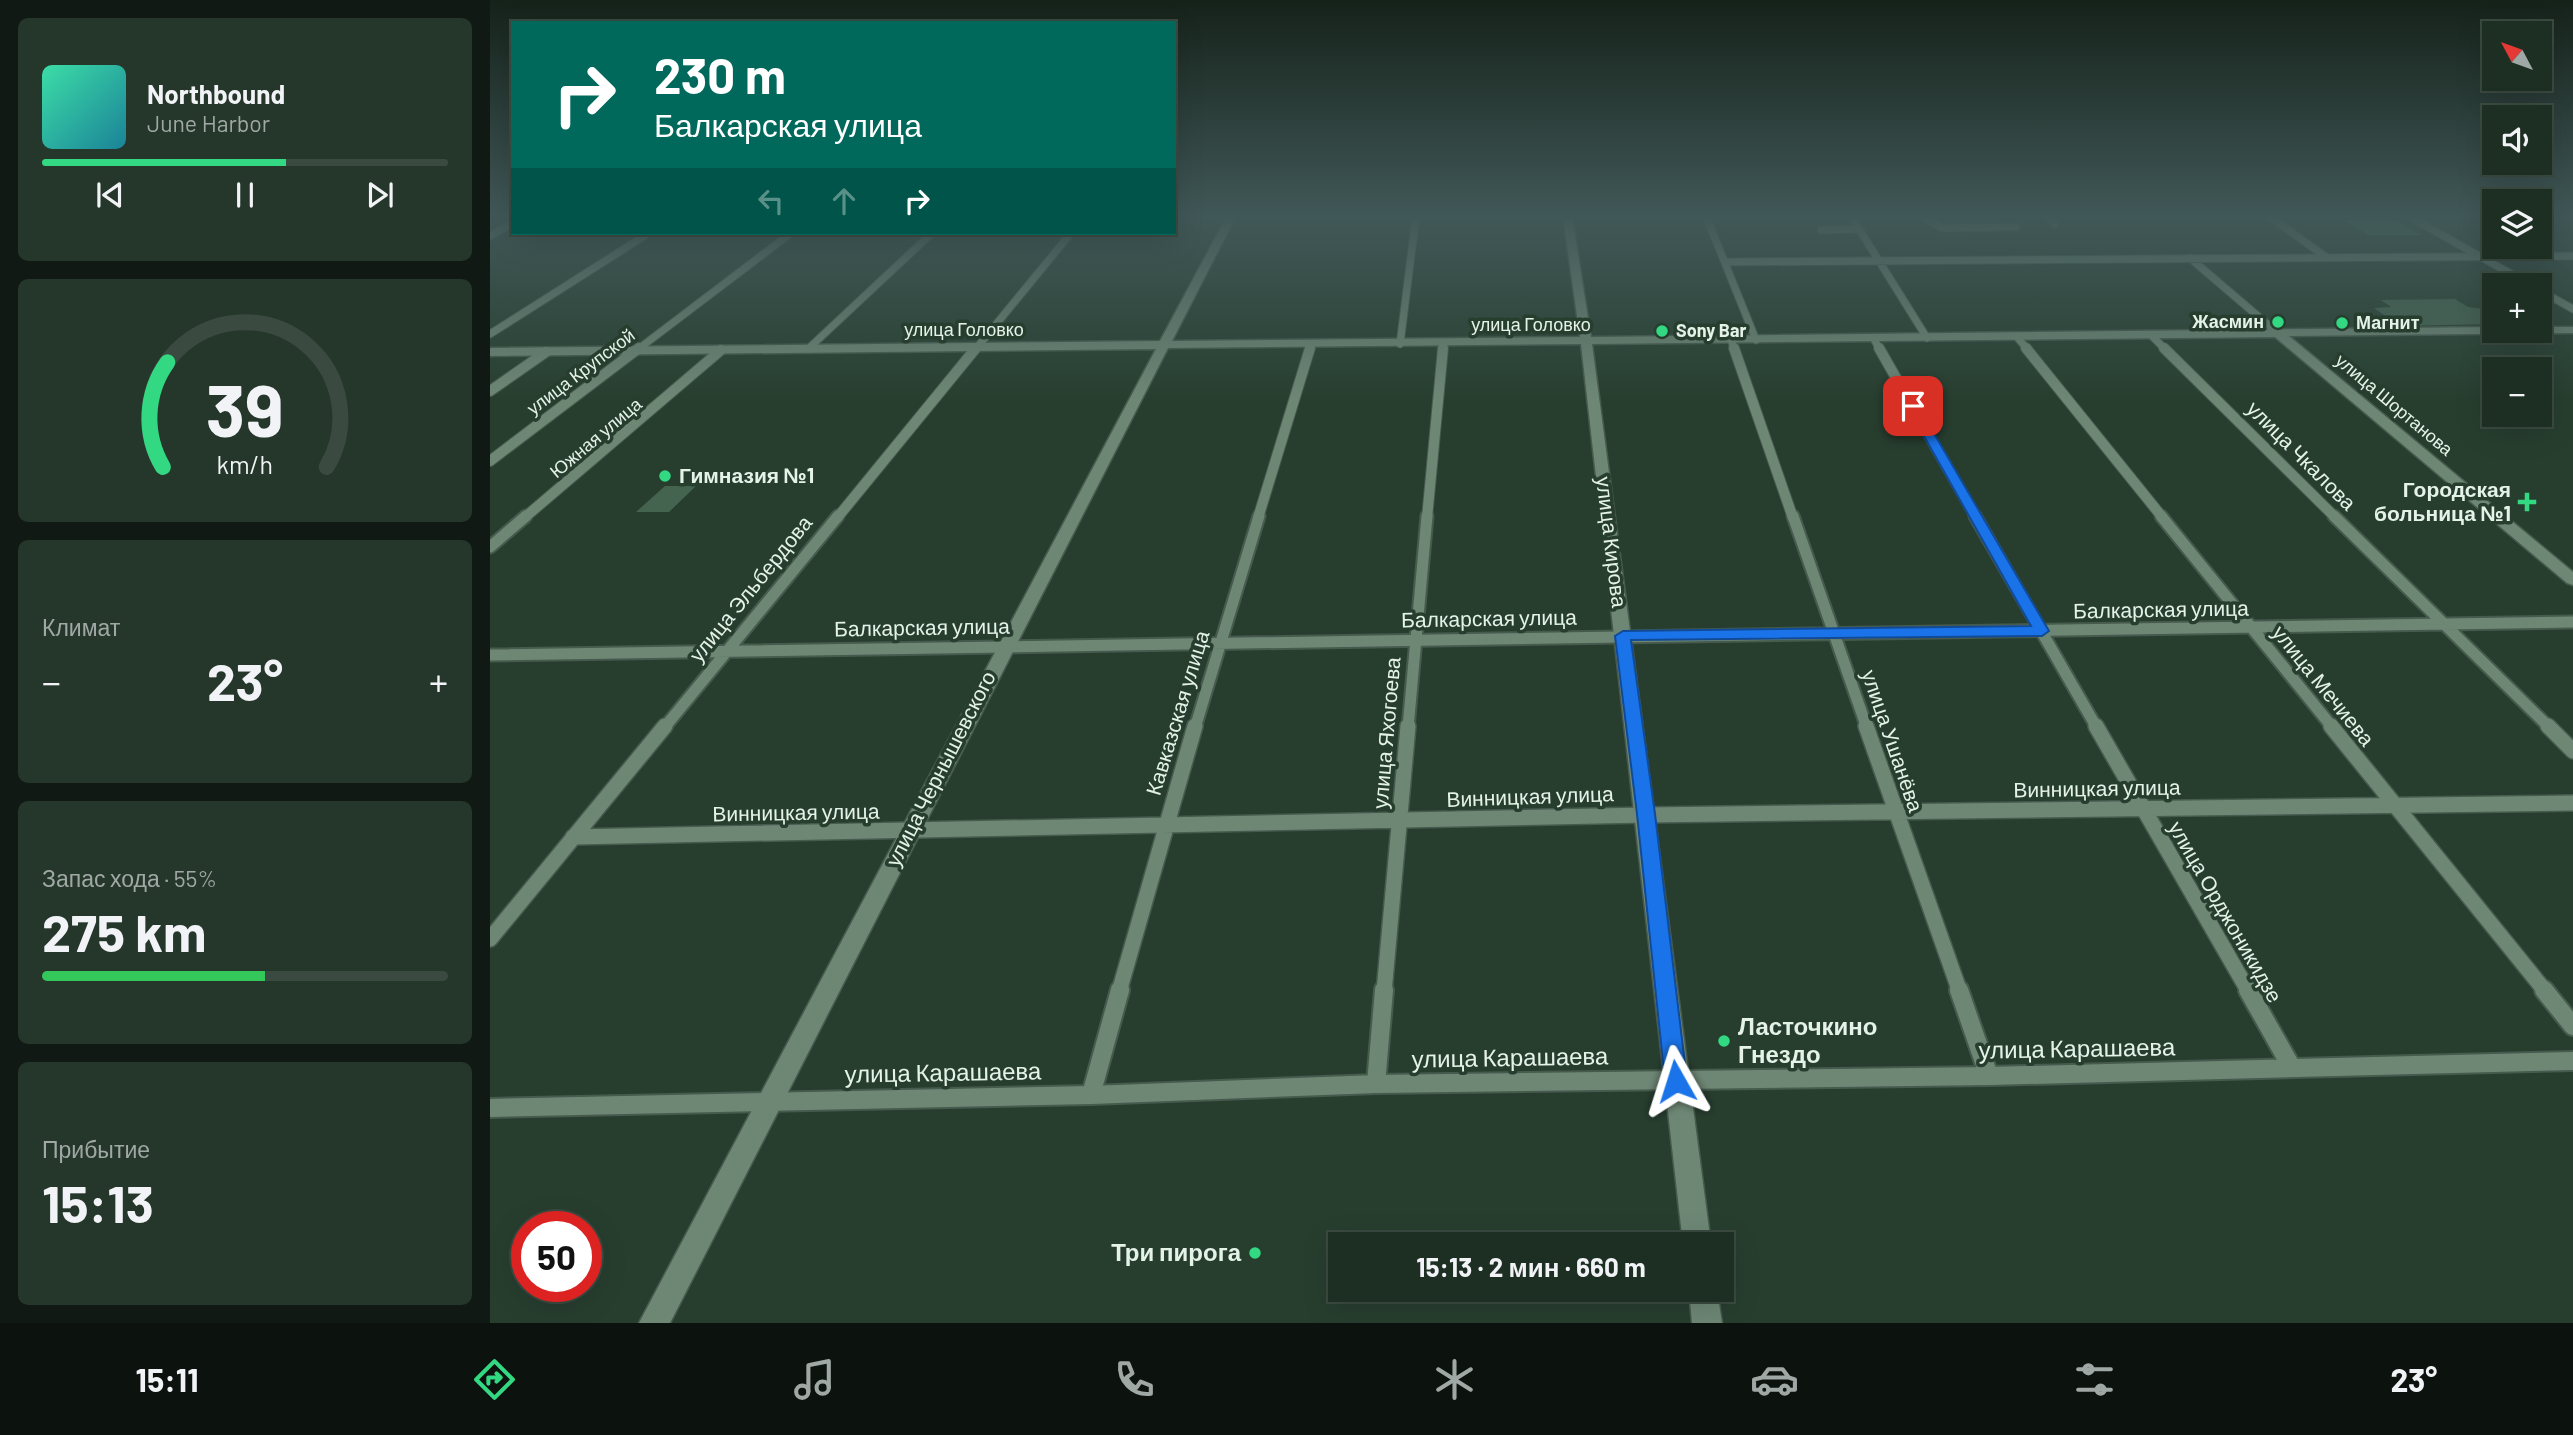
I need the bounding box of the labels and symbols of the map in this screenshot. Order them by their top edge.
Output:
north arrow [2482,21,2552,91]
place label: Жасмин [2191,310,2264,332]
place label: Магнит [2356,311,2420,333]
street label: улица Головко [1471,313,1591,335]
marker: Жасмин [2270,314,2286,330]
marker: Магнит [2334,315,2350,331]
street label: улица Головко [904,318,1024,340]
place label: Sony Bar [1676,319,1746,341]
marker: Sony Bar [1654,323,1670,339]
street label: улица Крупской [522,324,639,419]
street label: улица Шортанова [2331,349,2459,460]
pin [1883,376,1943,436]
street label: Южная улица [545,392,646,482]
street label: улица Чкалова [2242,395,2362,515]
place label: Гимназия №1 [679,462,814,487]
marker: Гимназия №1 [657,468,673,484]
street label: улица Кирова [1592,475,1633,609]
place label: Городская больница №1 [2374,476,2511,525]
marker: Городская больница №1 [2517,492,2537,512]
street label: улица Эльбердова [683,510,817,666]
street label: Балкарская улица [2073,594,2249,623]
street label: Балкарская улица [1401,603,1577,632]
street label: Балкарская улица [834,612,1010,641]
street label: улица Мечиева [2268,620,2381,751]
street label: Кавказская улица [1140,627,1214,798]
street label: улица Яхогоева [1366,656,1405,810]
street label: улица Чернышевского [880,666,1000,870]
street label: улица Ушанёва [1857,666,1930,815]
street label: Винницкая улица [2013,774,2181,801]
street label: Винницкая улица [1446,780,1614,811]
street label: Винницкая улица [712,798,880,825]
street label: улица Орджоникидзе [2164,816,2288,1006]
place label: Ласточкино Гнездо [1738,1011,1878,1068]
street label: улица Карашаева [1978,1031,2176,1064]
marker: Ласточкино Гнездо [1716,1033,1732,1049]
street label: улица Карашаева [1411,1040,1609,1073]
position arrow [1639,1044,1713,1118]
street label: улица Карашаева [844,1055,1042,1088]
speed limit sign: 50 [511,1211,602,1302]
place label: Три пирога [1111,1237,1242,1266]
marker: Три пирога [1247,1245,1263,1261]

